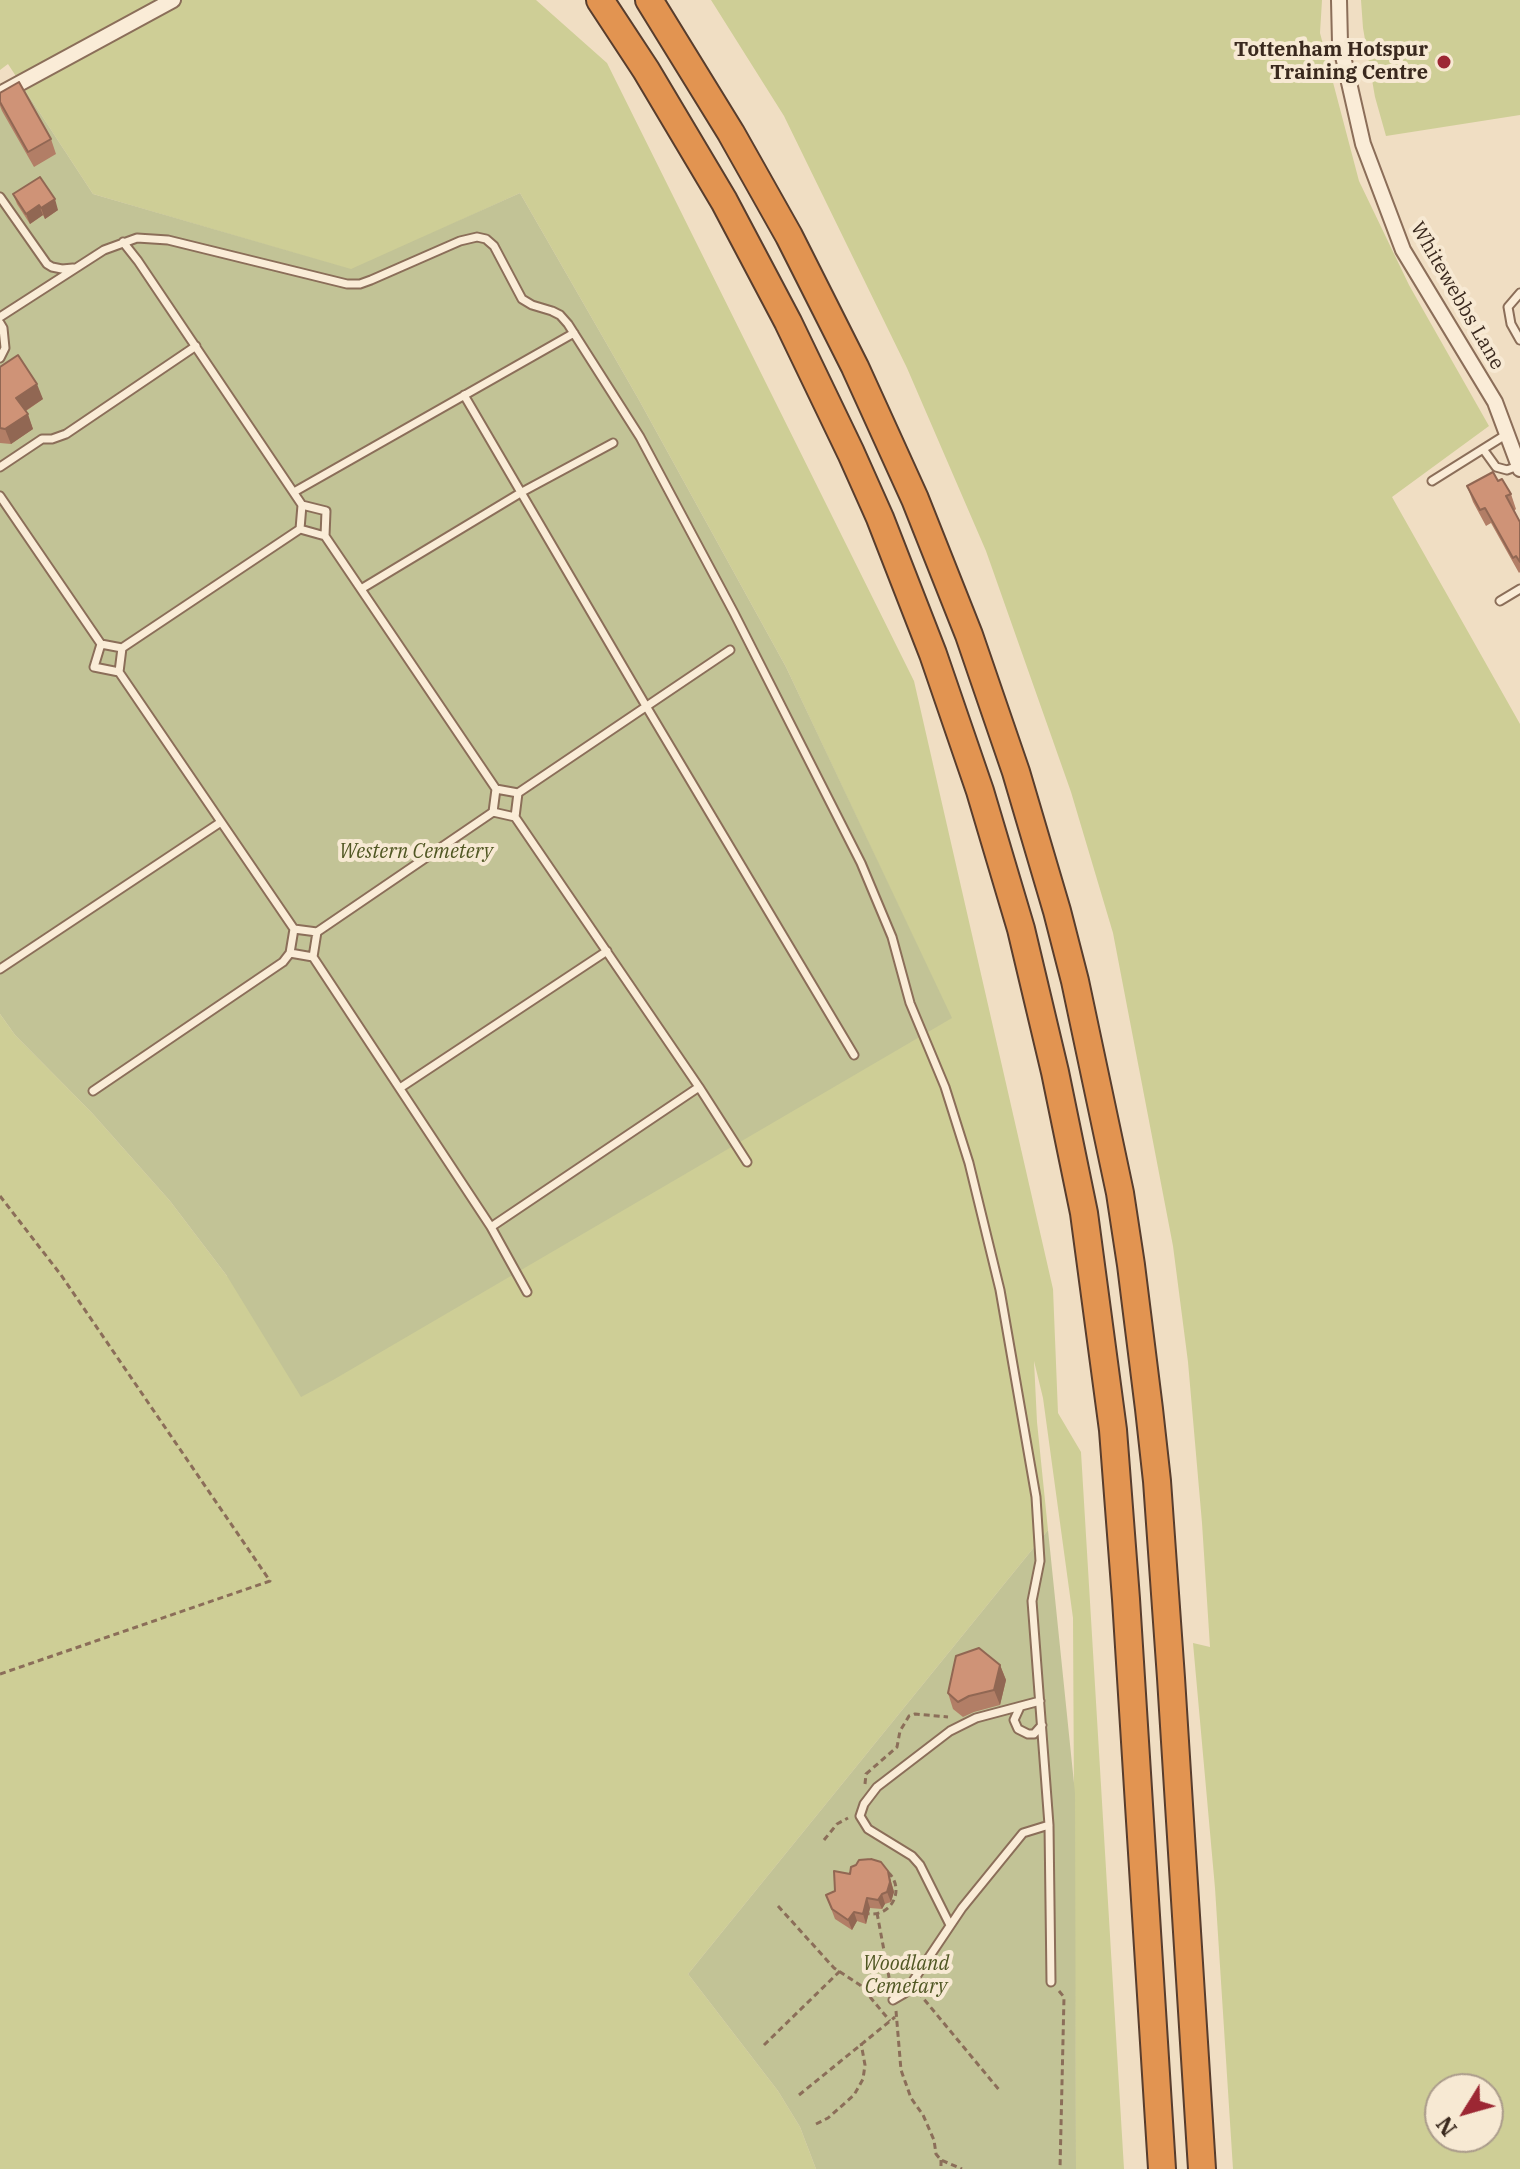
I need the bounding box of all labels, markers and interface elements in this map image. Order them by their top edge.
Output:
place label: Tottenham Hotspur Training Centre [1234,38,1428,85]
marker: Tottenham Hotspur Training Centre [1435,53,1453,71]
street label: Whitewebbs Lane [1405,218,1509,374]
park label: Western Cemetery [339,840,493,864]
park label: Woodland Cemetary [863,1952,949,1999]
north arrow [1424,2073,1504,2153]
text: N [1429,2111,1463,2142]

